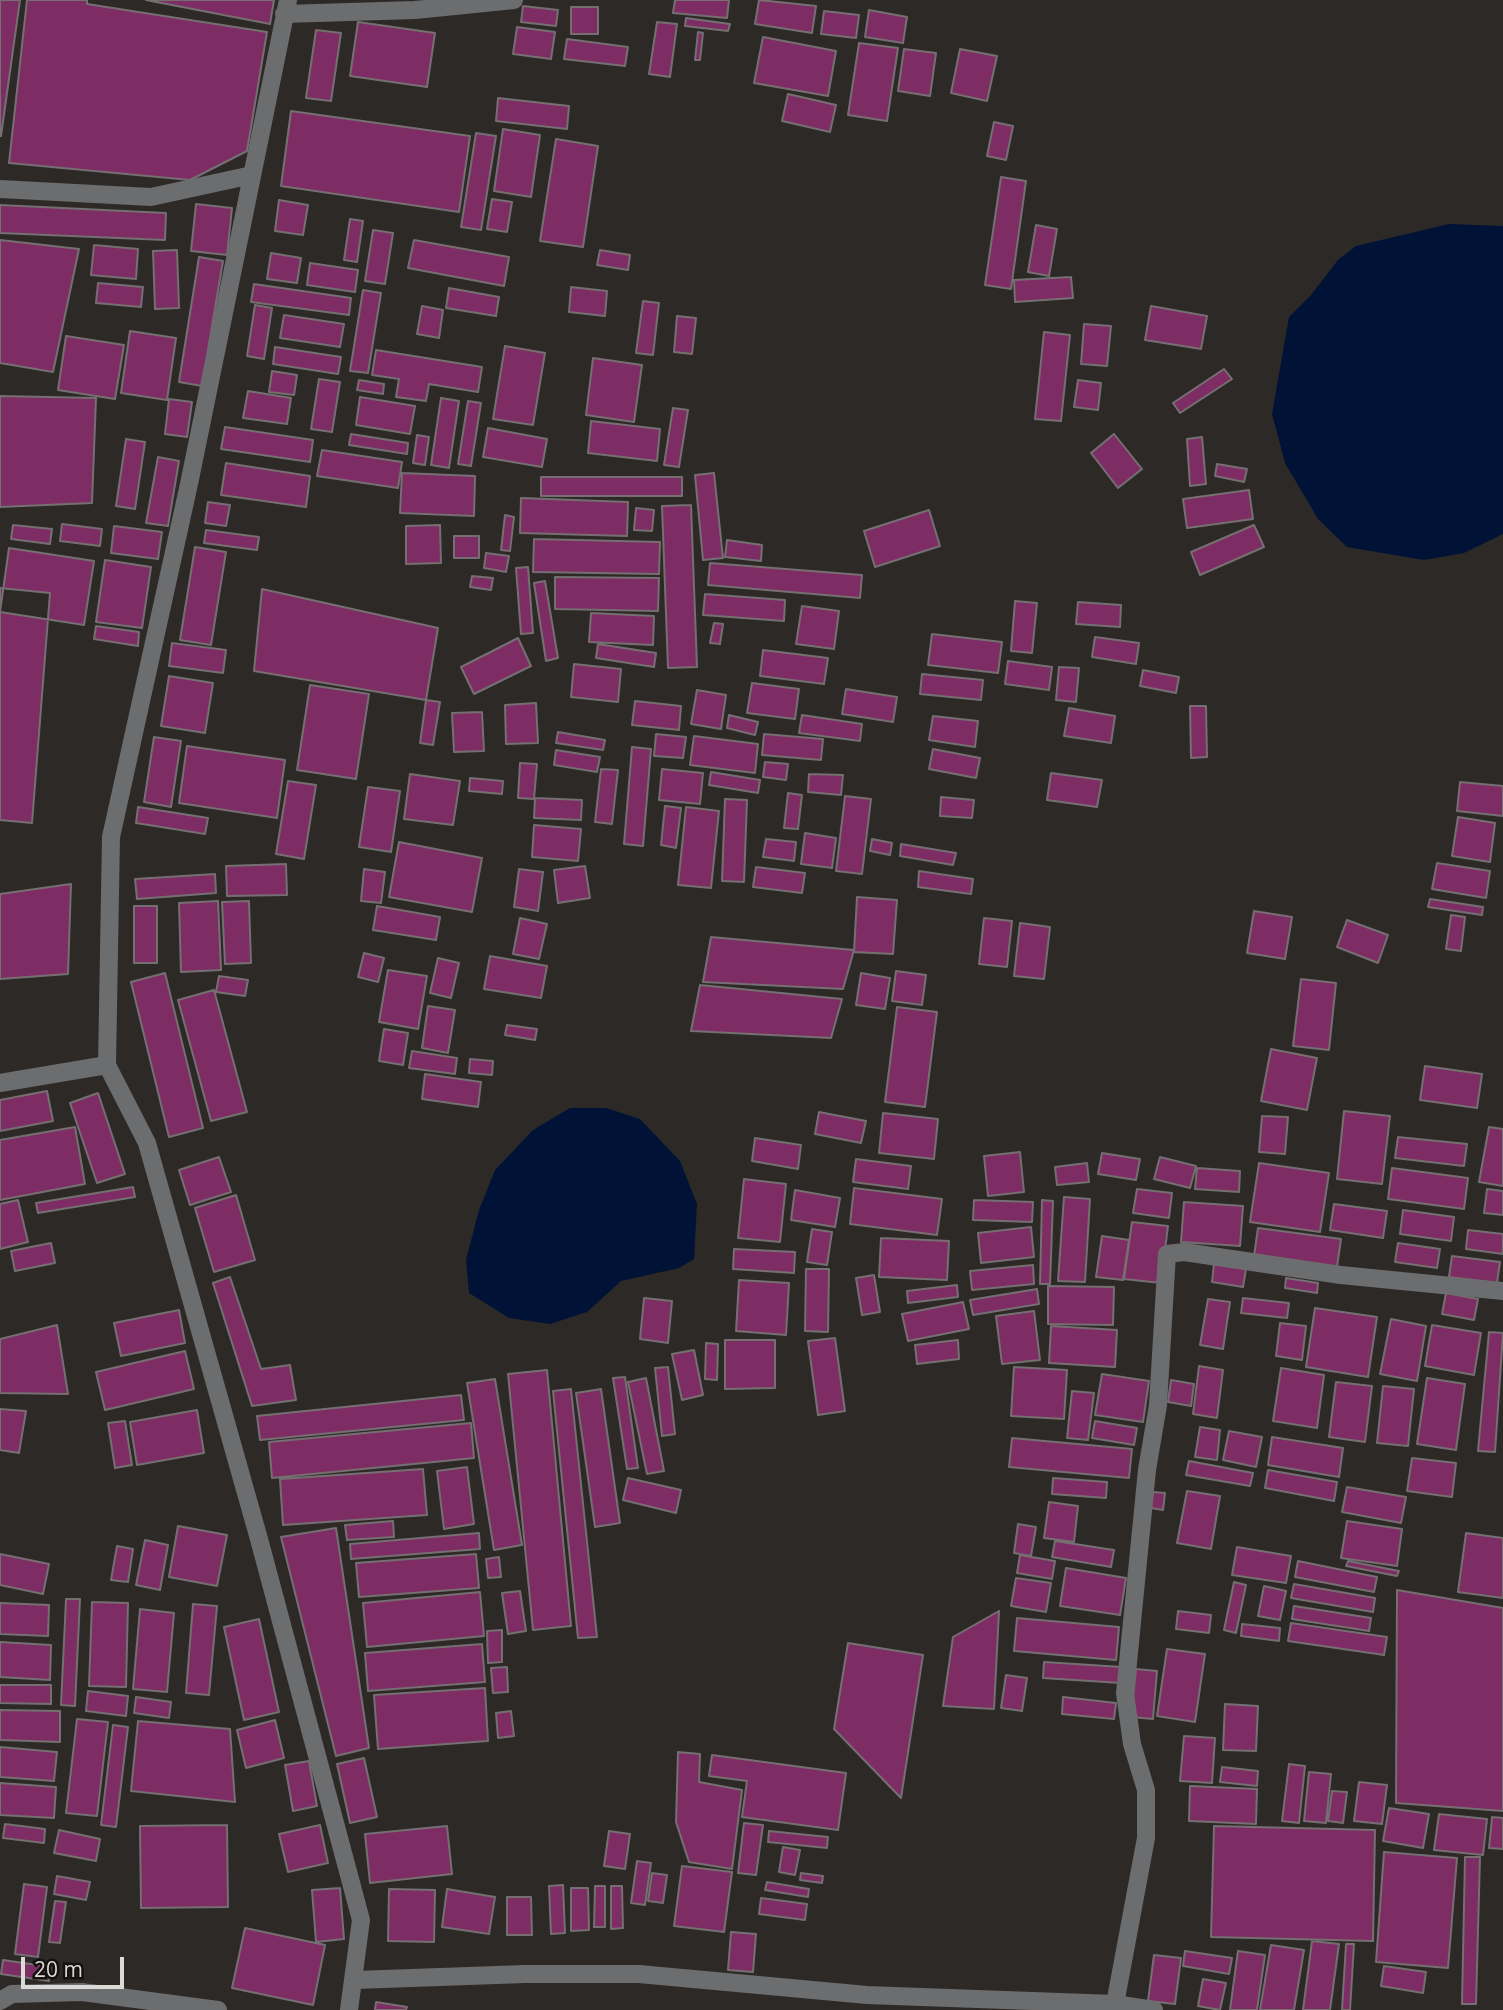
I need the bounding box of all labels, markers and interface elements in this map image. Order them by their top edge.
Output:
scale bar [24,1944,128,1988]
text: 20 m [34,1955,83,1983]

